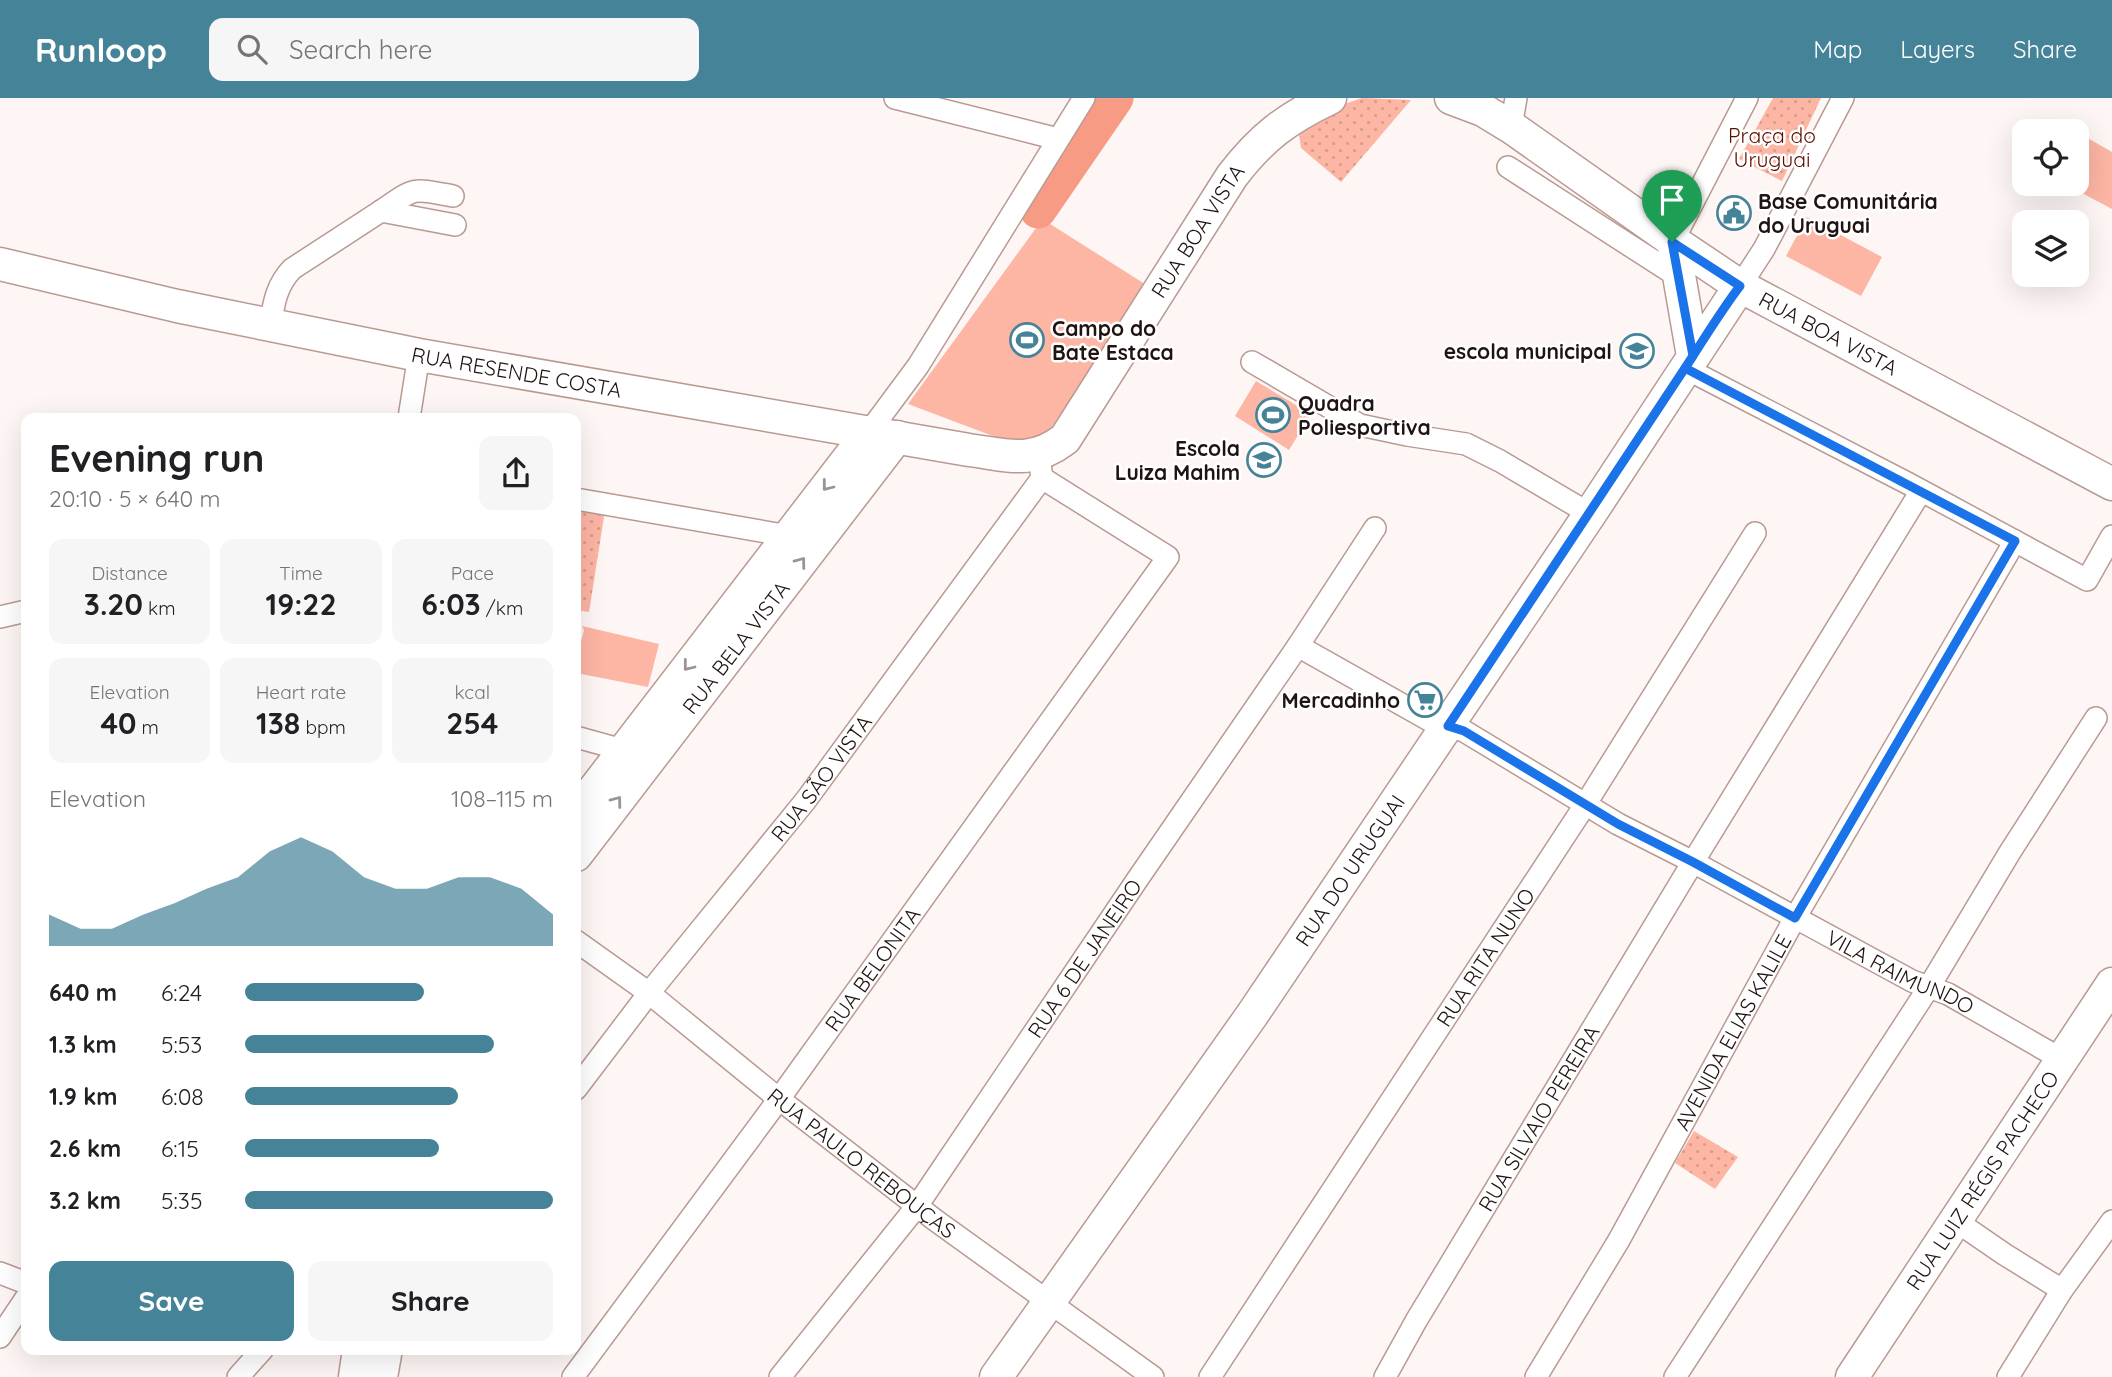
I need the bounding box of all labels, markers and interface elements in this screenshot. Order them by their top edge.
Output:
search box [209,18,699,81]
text: Runloop [35,29,167,70]
icon: search [233,30,271,68]
text: Search here [289,33,432,66]
text: Map [1813,34,1862,64]
text: Layers [1900,34,1975,64]
text: Share [2013,34,2077,64]
map controls [2012,119,2089,287]
button: locate [2012,119,2089,196]
park label: Praça do Uruguai [1728,122,1816,172]
street label: RUA BOA VISTA [1145,159,1250,302]
pin [1642,170,1702,242]
icon: arrive [1653,181,1691,219]
place label: Base Comunitária do Uruguai [1758,188,1938,238]
public building icon: Base Comunitária do Uruguai [1715,194,1753,232]
button: layers [2012,210,2089,287]
street label: RUA BOA VISTA [1755,286,1902,381]
place label: Campo do Bate Estaca [1052,315,1174,365]
sports icon: Campo do Bate Estaca [1008,321,1046,359]
school or university icon: escola municipal [1618,332,1656,370]
place label: escola municipal [1444,338,1612,364]
street label: RUA RESENDE COSTA [409,341,624,403]
place label: Quadra Poliesportiva [1298,390,1431,440]
sports icon: Quadra Poliesportiva [1254,396,1292,434]
text: Evening run [49,434,264,482]
place label: Escola Luiza Mahim [1115,435,1240,485]
button: share [479,436,553,510]
school or university icon: Escola Luiza Mahim [1245,441,1283,479]
one-way arrow [823,479,836,491]
text: 20:10 · 5 × 640 m [49,484,221,513]
one-way arrow [792,558,805,570]
text: Distance [92,561,168,585]
text: Time [279,561,323,585]
text: Pace [451,561,494,585]
street label: RUA BELA VISTA [676,576,795,719]
text: 3.20 [84,585,143,623]
text: 19:22 [265,585,337,623]
text: 6:03 [421,585,481,623]
text: km [143,596,176,620]
text: /km [481,596,523,620]
one-way arrow [684,659,697,671]
text: Elevation [90,680,170,704]
text: Heart rate [256,680,346,704]
text: kcal [455,680,490,704]
supermarket icon: Mercadinho [1406,681,1444,719]
place label: Mercadinho [1282,687,1400,713]
text: 40 [100,704,136,742]
text: 138 [256,704,300,742]
text: 254 [446,704,498,742]
street label: RUA SÃO VISTA [765,710,877,846]
text: m [136,715,159,739]
text: bpm [300,715,346,739]
text: Elevation [49,784,146,813]
text: 108–115 m [451,784,553,813]
street label: RUA DO URUGUAI [1289,790,1410,951]
one-way arrow [609,796,622,809]
street label: RUA 6 DE JANEIRO [1021,874,1147,1042]
street label: RUA RITA NUNO [1430,883,1540,1031]
street label: RUA BELONITA [819,902,926,1036]
street label: VILA RAIMUNDO [1822,924,1979,1019]
street label: AVENIDA ELIAS KALILE [1669,930,1797,1135]
text: 640 m [49,978,117,1007]
text: 6:24 [161,978,202,1007]
street label: RUA SILVAIO PEREIRA [1472,1020,1605,1216]
text: 1.3 km [49,1030,117,1059]
text: 5:53 [161,1030,202,1059]
street label: RUA LUIZ RÉGIS PACHECO [1900,1066,2064,1295]
text: 1.9 km [49,1082,117,1111]
text: 6:08 [161,1082,204,1111]
street label: RUA PAULO REBOUÇAS [762,1082,961,1244]
text: 2.6 km [49,1134,121,1163]
text: 6:15 [161,1134,199,1163]
text: 3.2 km [49,1186,121,1215]
text: 5:35 [161,1186,202,1215]
button: Save [49,1261,294,1341]
button: Share [308,1261,553,1341]

